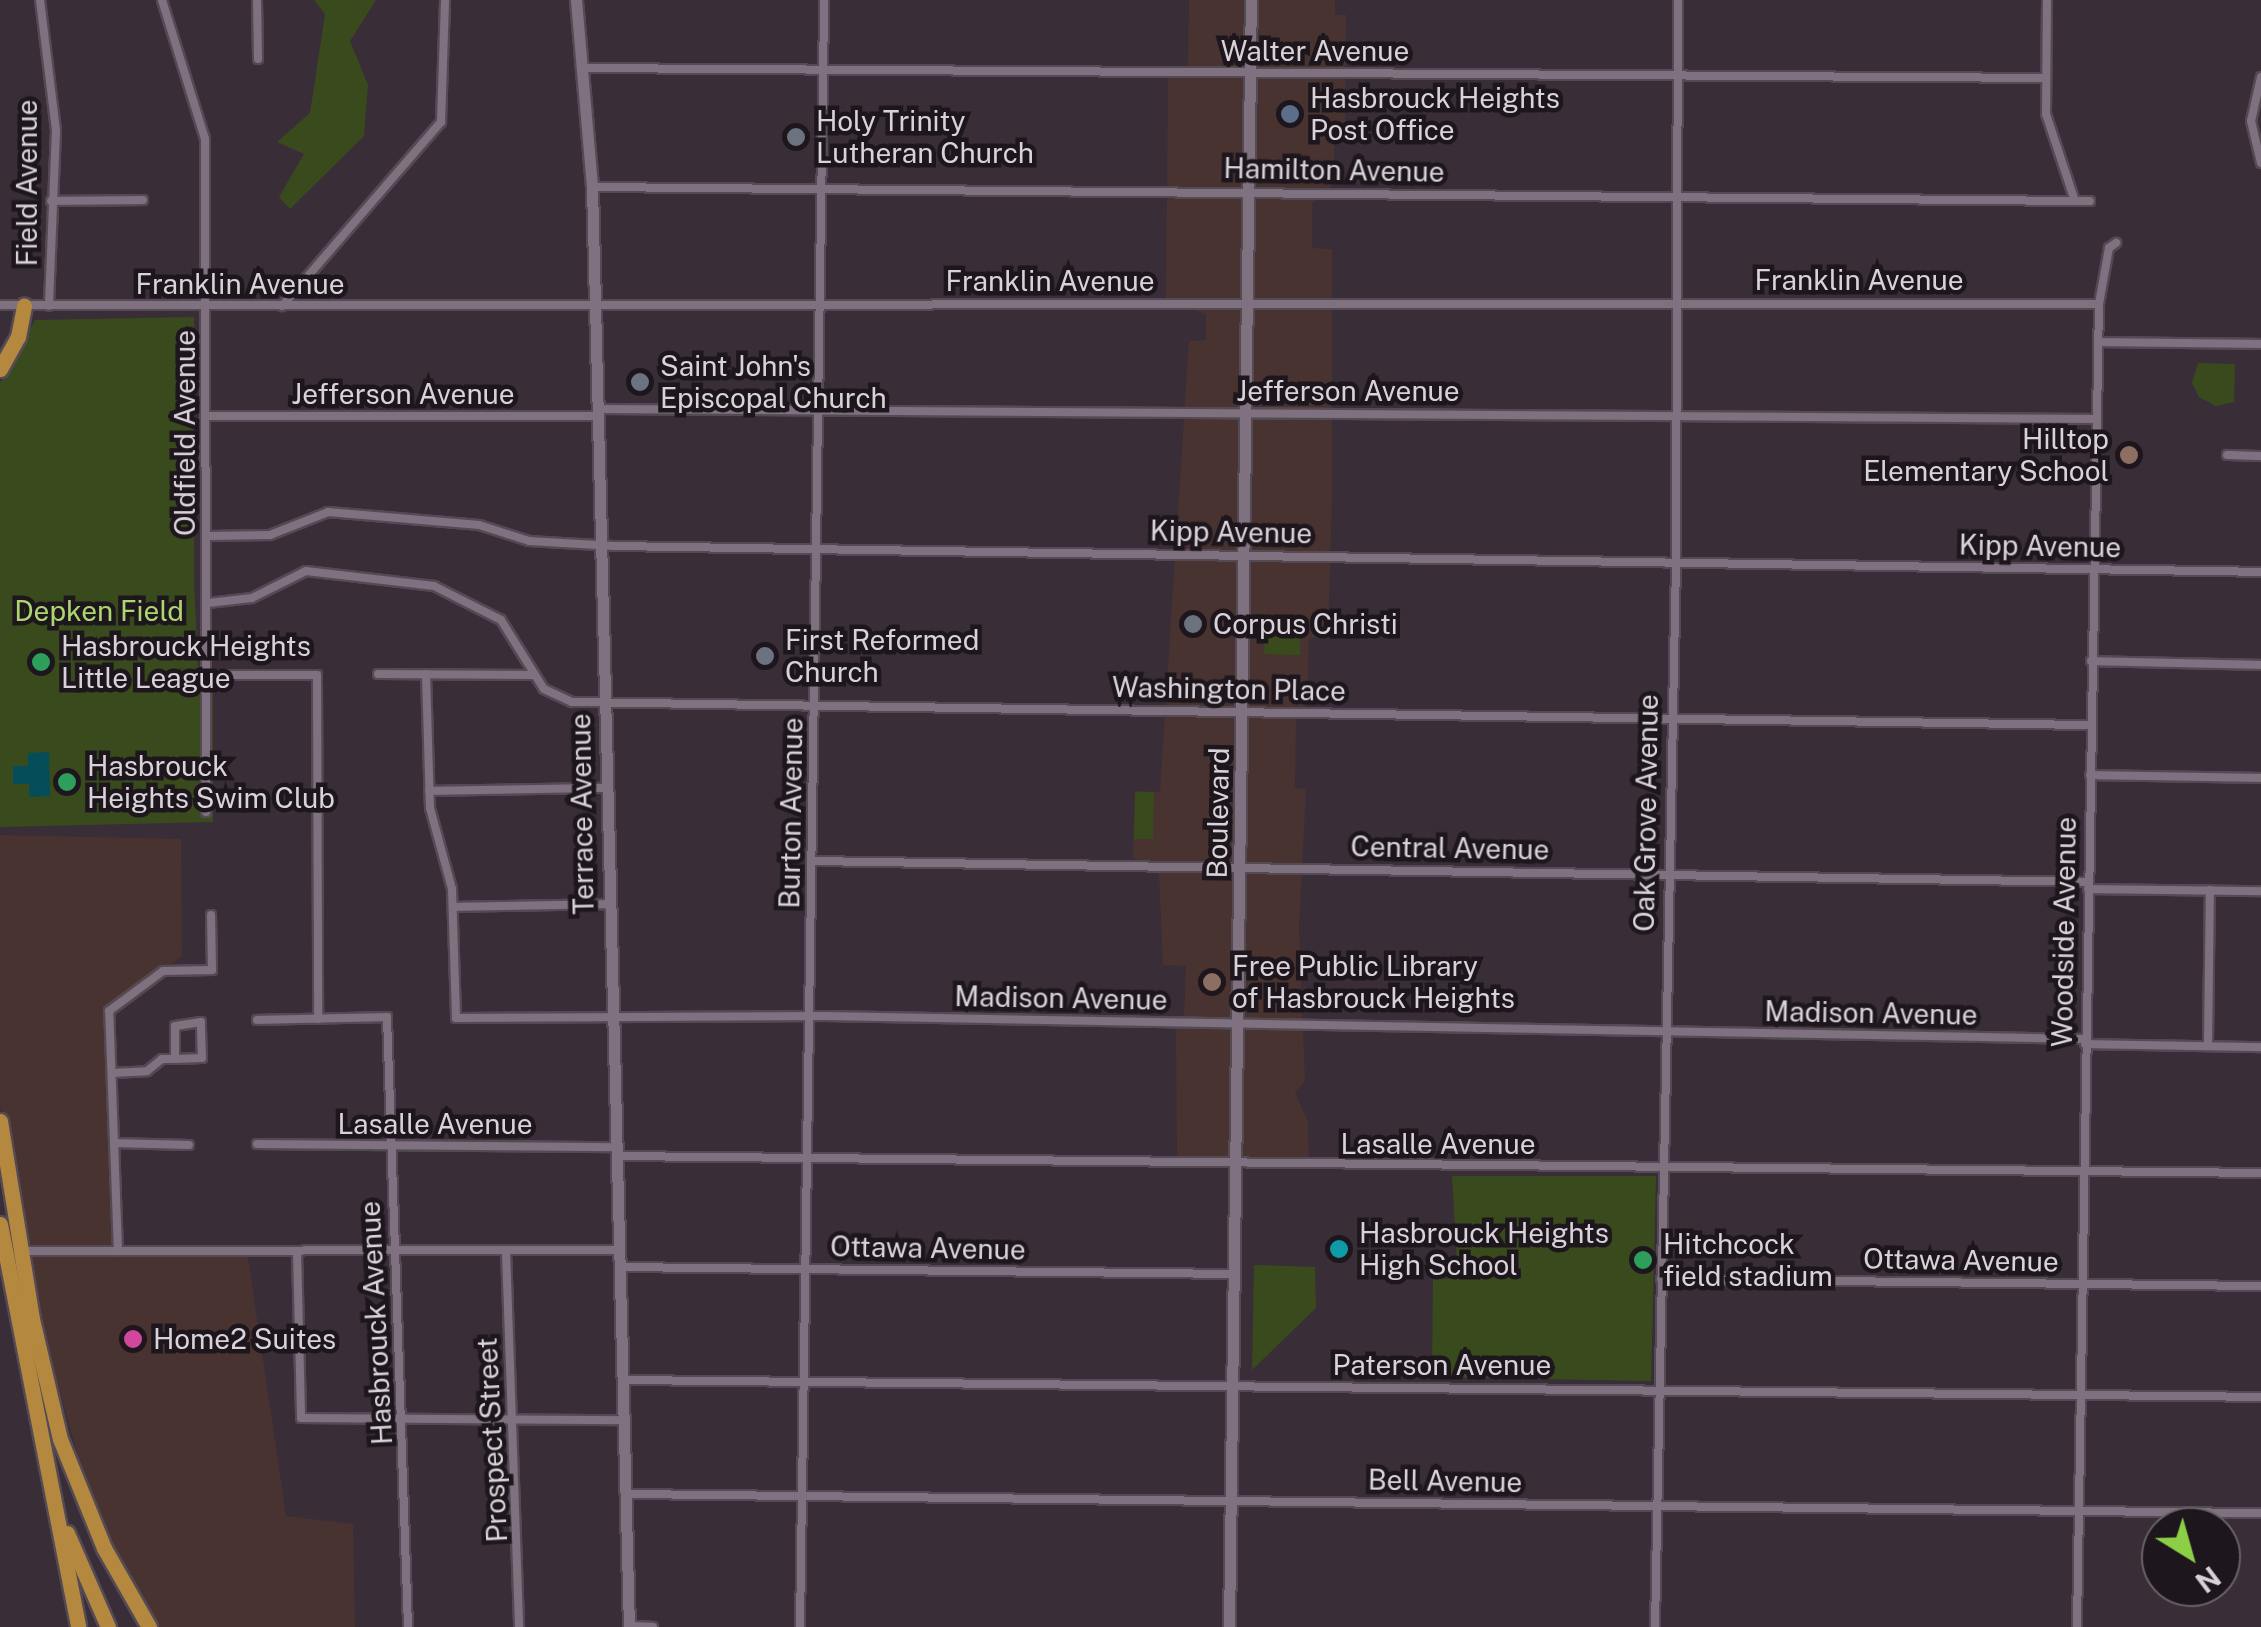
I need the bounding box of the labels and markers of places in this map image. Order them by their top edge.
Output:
place label: Hasbrouck Heights Post Office [1310,81,1560,147]
marker: Hasbrouck Heights Post Office [1279,103,1301,125]
place label: Holy Trinity Lutheran Church [816,104,1034,170]
marker: Holy Trinity Lutheran Church [785,126,807,148]
place label: Saint John's Episcopal Church [660,349,887,415]
marker: Saint John's Episcopal Church [629,371,651,393]
place label: Hilltop Elementary School [1863,422,2109,488]
marker: Hilltop Elementary School [2118,444,2140,466]
place label: Corpus Christi [1213,607,1398,641]
marker: Corpus Christi [1182,613,1204,635]
place label: First Reformed Church [785,623,979,689]
place label: Hasbrouck Heights Little League [61,629,311,695]
marker: First Reformed Church [754,645,776,667]
marker: Hasbrouck Heights Little League [30,651,52,673]
place label: Hasbrouck Heights Swim Club [87,749,335,815]
marker: Hasbrouck Heights Swim Club [56,771,78,793]
place label: Free Public Library of Hasbrouck Heights [1232,949,1515,1015]
marker: Free Public Library of Hasbrouck Heights [1201,971,1223,993]
place label: Hasbrouck Heights High School [1359,1216,1609,1282]
place label: Hitchcock field stadium [1663,1227,1833,1293]
marker: Hasbrouck Heights High School [1328,1238,1350,1260]
marker: Hitchcock field stadium [1632,1249,1654,1271]
place label: Home2 Suites [153,1322,336,1356]
marker: Home2 Suites [122,1328,144,1350]

